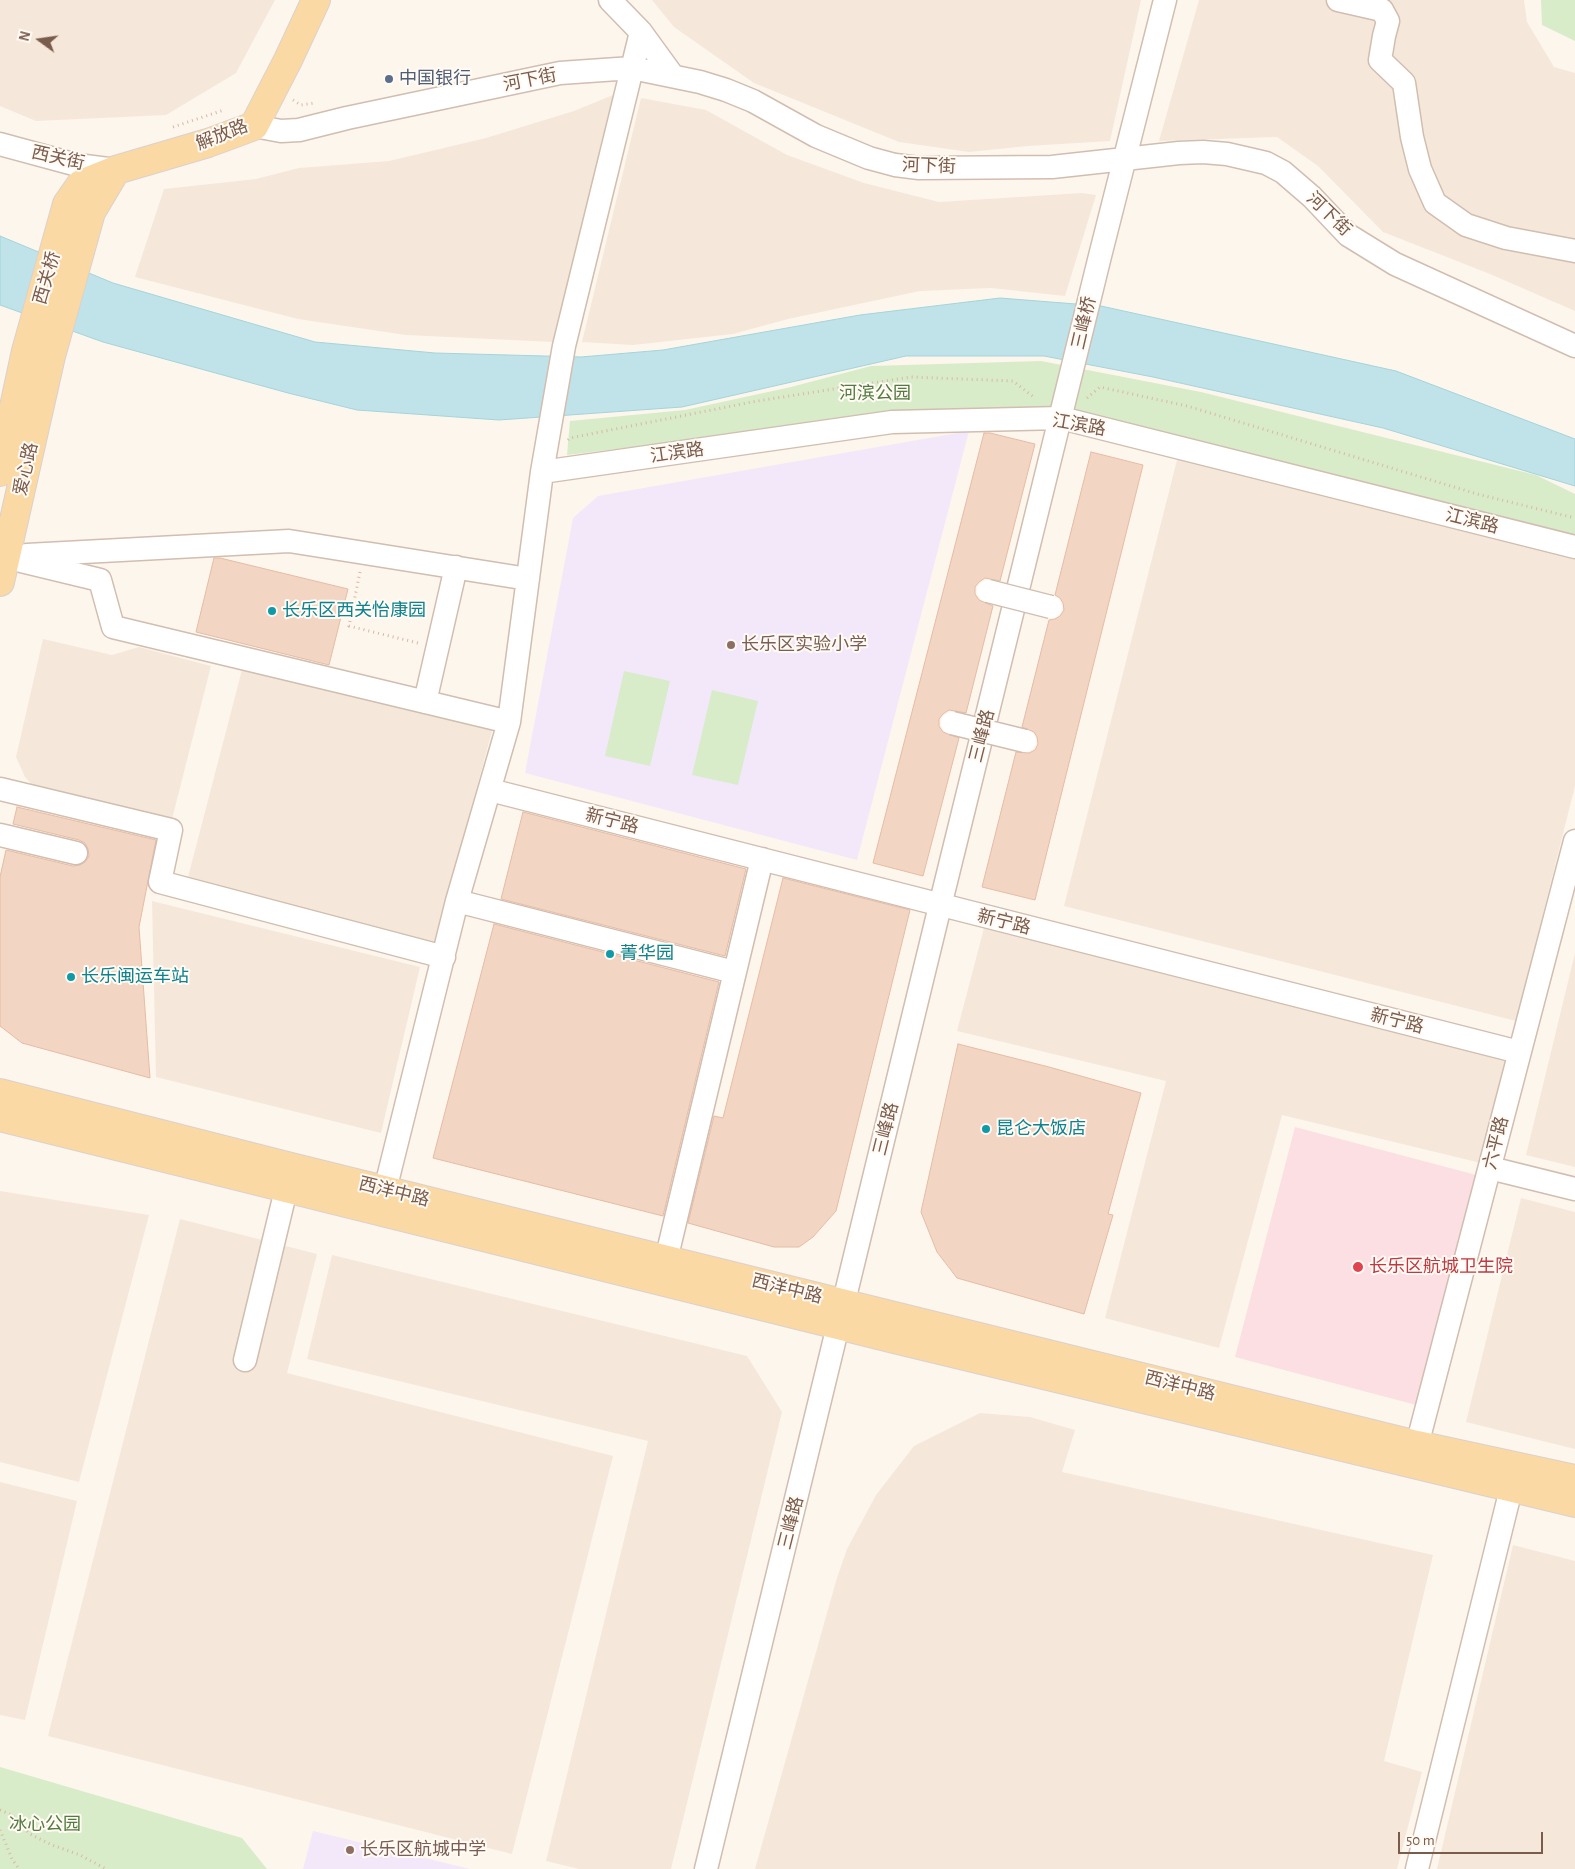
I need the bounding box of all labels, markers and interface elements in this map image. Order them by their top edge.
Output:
north arrow [15,15,65,65]
text: N [17,30,33,43]
street label: 河下街 [501,64,559,96]
place label: 中国银行 [399,68,471,90]
marker: 中国银行 [383,73,395,85]
street label: 解放路 [193,115,251,155]
street label: 西关街 [29,141,87,175]
street label: 河下街 [902,154,956,178]
street label: 河下街 [1302,187,1356,241]
street label: 西关桥 [29,249,65,307]
street label: 三峰桥 [1067,294,1101,352]
park label: 河滨公园 [839,383,911,405]
street label: 江滨路 [1051,410,1107,440]
street label: 江滨路 [649,439,705,467]
street label: 爱心路 [9,440,43,498]
street label: 江滨路 [1443,504,1501,538]
place label: 长乐区西关怡康园 [282,600,426,622]
marker: 长乐区西关怡康园 [266,605,278,617]
place label: 长乐区实验小学 [741,634,867,656]
marker: 长乐区实验小学 [725,639,737,651]
street label: 三峰路 [965,707,999,765]
street label: 新宁路 [583,804,641,838]
street label: 新宁路 [975,905,1033,939]
place label: 菁华园 [620,943,674,965]
marker: 菁华园 [604,948,616,960]
place label: 长乐闽运车站 [81,966,189,988]
marker: 长乐闽运车站 [65,971,77,983]
street label: 新宁路 [1368,1004,1426,1038]
street label: 三峰路 [869,1100,903,1158]
street label: 六平路 [1479,1114,1513,1172]
place label: 昆仑大饭店 [996,1118,1086,1140]
marker: 昆仑大饭店 [980,1123,992,1135]
street label: 西洋中路 [356,1173,432,1211]
place label: 长乐区航城卫生院 [1369,1256,1513,1278]
marker: 长乐区航城卫生院 [1351,1260,1365,1274]
street label: 西洋中路 [749,1270,825,1308]
street label: 西洋中路 [1142,1367,1218,1405]
street label: 三峰路 [774,1494,808,1552]
park label: 冰心公园 [9,1814,81,1836]
scale bar [1400,1822,1545,1854]
text: 50 m [1406,1833,1435,1848]
place label: 长乐区航城中学 [360,1839,486,1861]
marker: 长乐区航城中学 [344,1844,356,1856]

